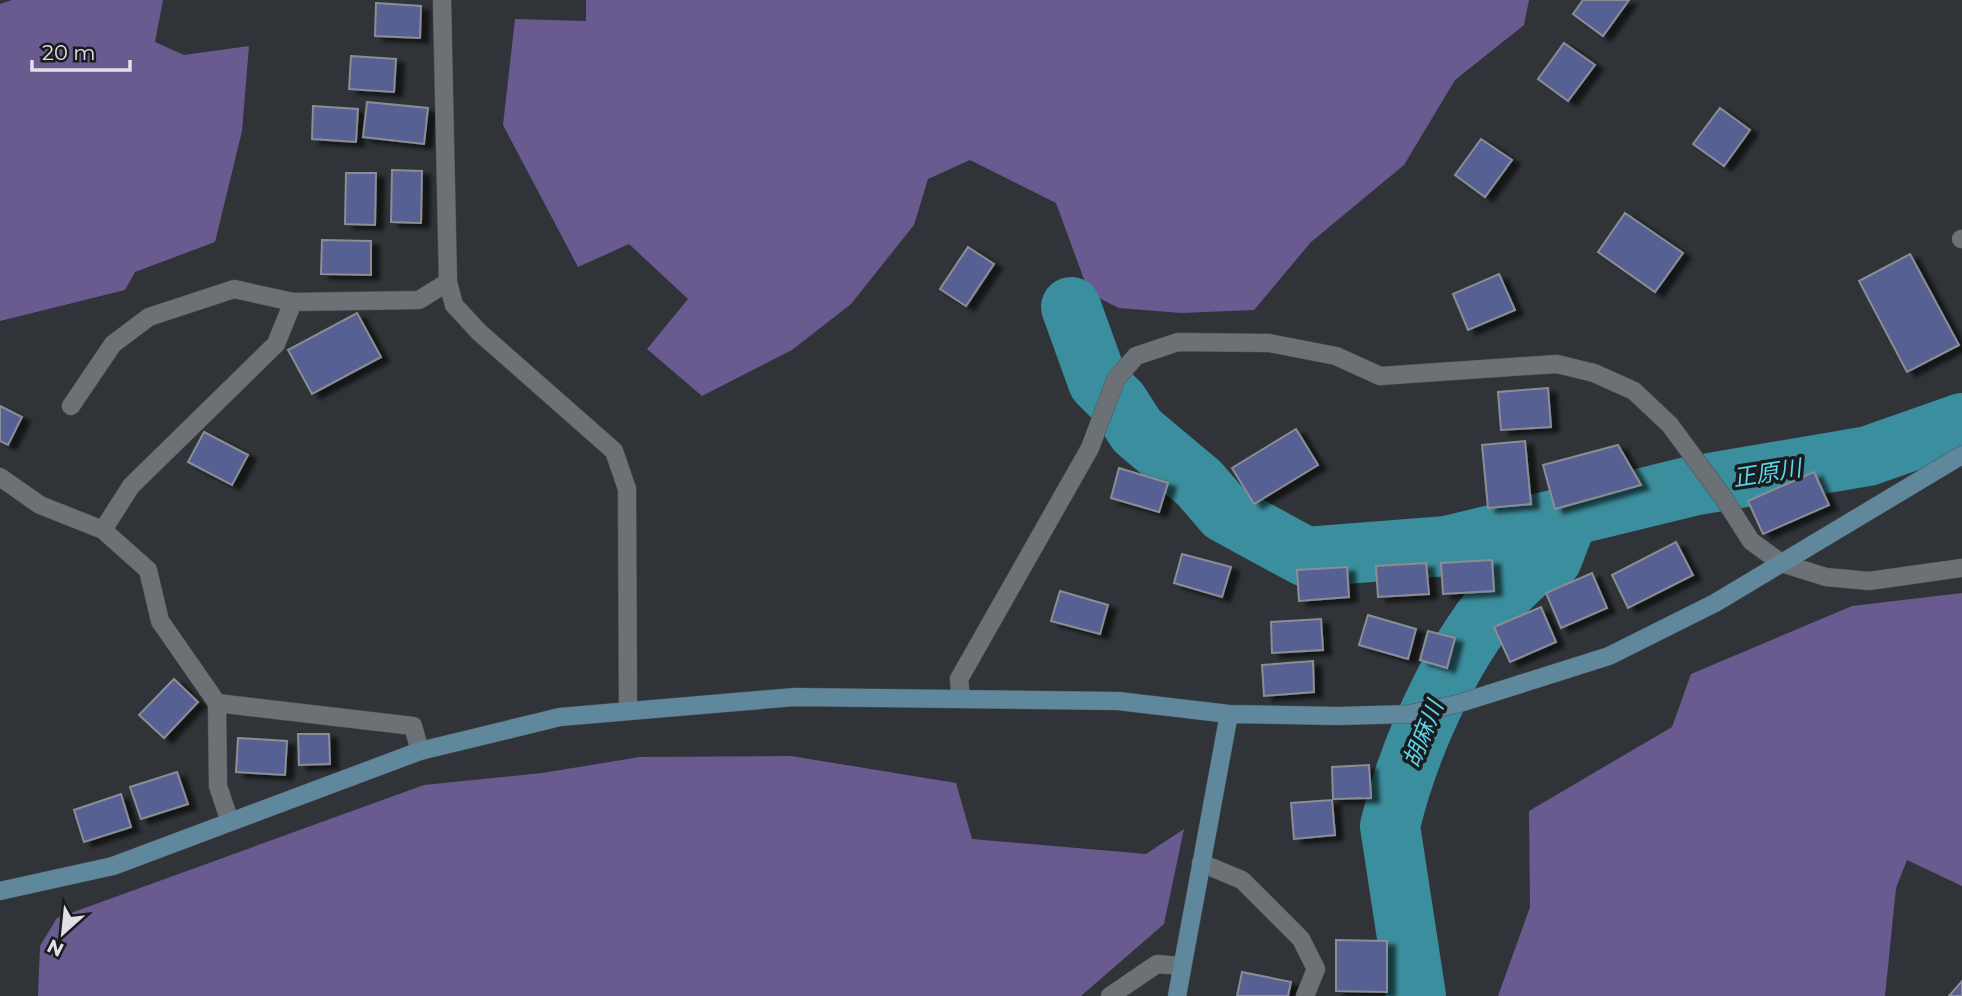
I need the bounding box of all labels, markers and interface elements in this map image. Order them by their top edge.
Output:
scale bar [32,28,130,72]
text: 20 m [42,40,96,65]
water label: 正原川 [1731,453,1806,492]
water label: 胡麻川 [1397,694,1450,771]
north arrow [28,898,98,968]
text: N [43,934,68,961]

